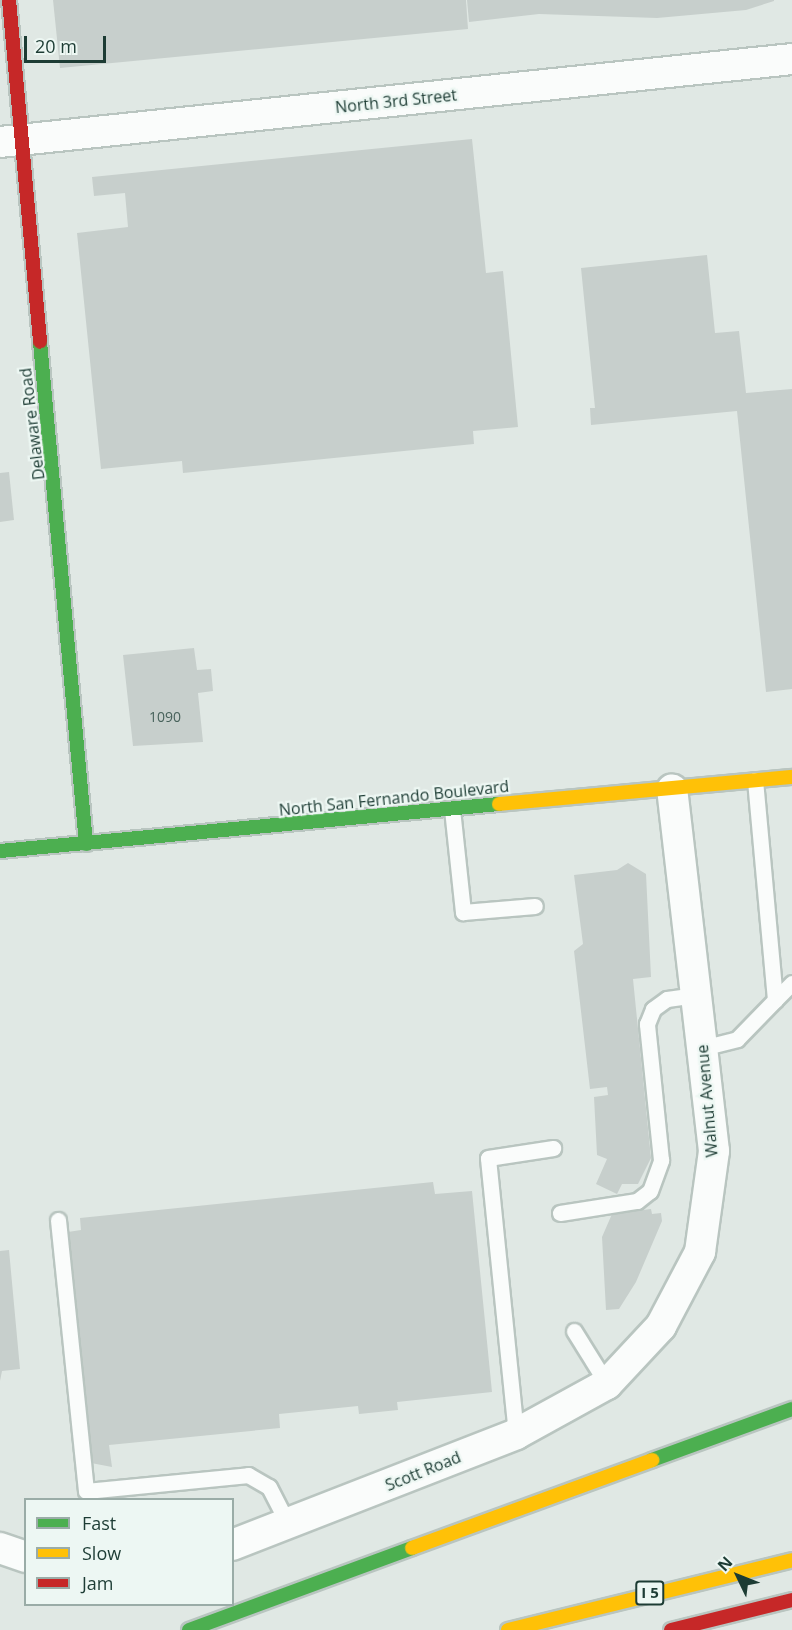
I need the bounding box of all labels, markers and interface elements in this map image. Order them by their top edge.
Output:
scale bar [27,24,110,62]
text: 20 m [35,34,77,58]
street label: North 3rd Street [334,85,458,117]
street label: Delaware Road [16,367,48,481]
house number: 1090 [149,709,181,725]
street label: North San Fernando Boulevard [278,776,510,820]
street label: Walnut Avenue [693,1044,721,1158]
street label: Scott Road [382,1447,464,1495]
legend [24,1498,234,1606]
text: Fast [82,1511,116,1535]
text: Slow [82,1541,121,1565]
north arrow [708,1546,768,1606]
text: N [712,1551,737,1576]
text: Jam [82,1571,114,1595]
road number: I 5 [635,1581,665,1605]

